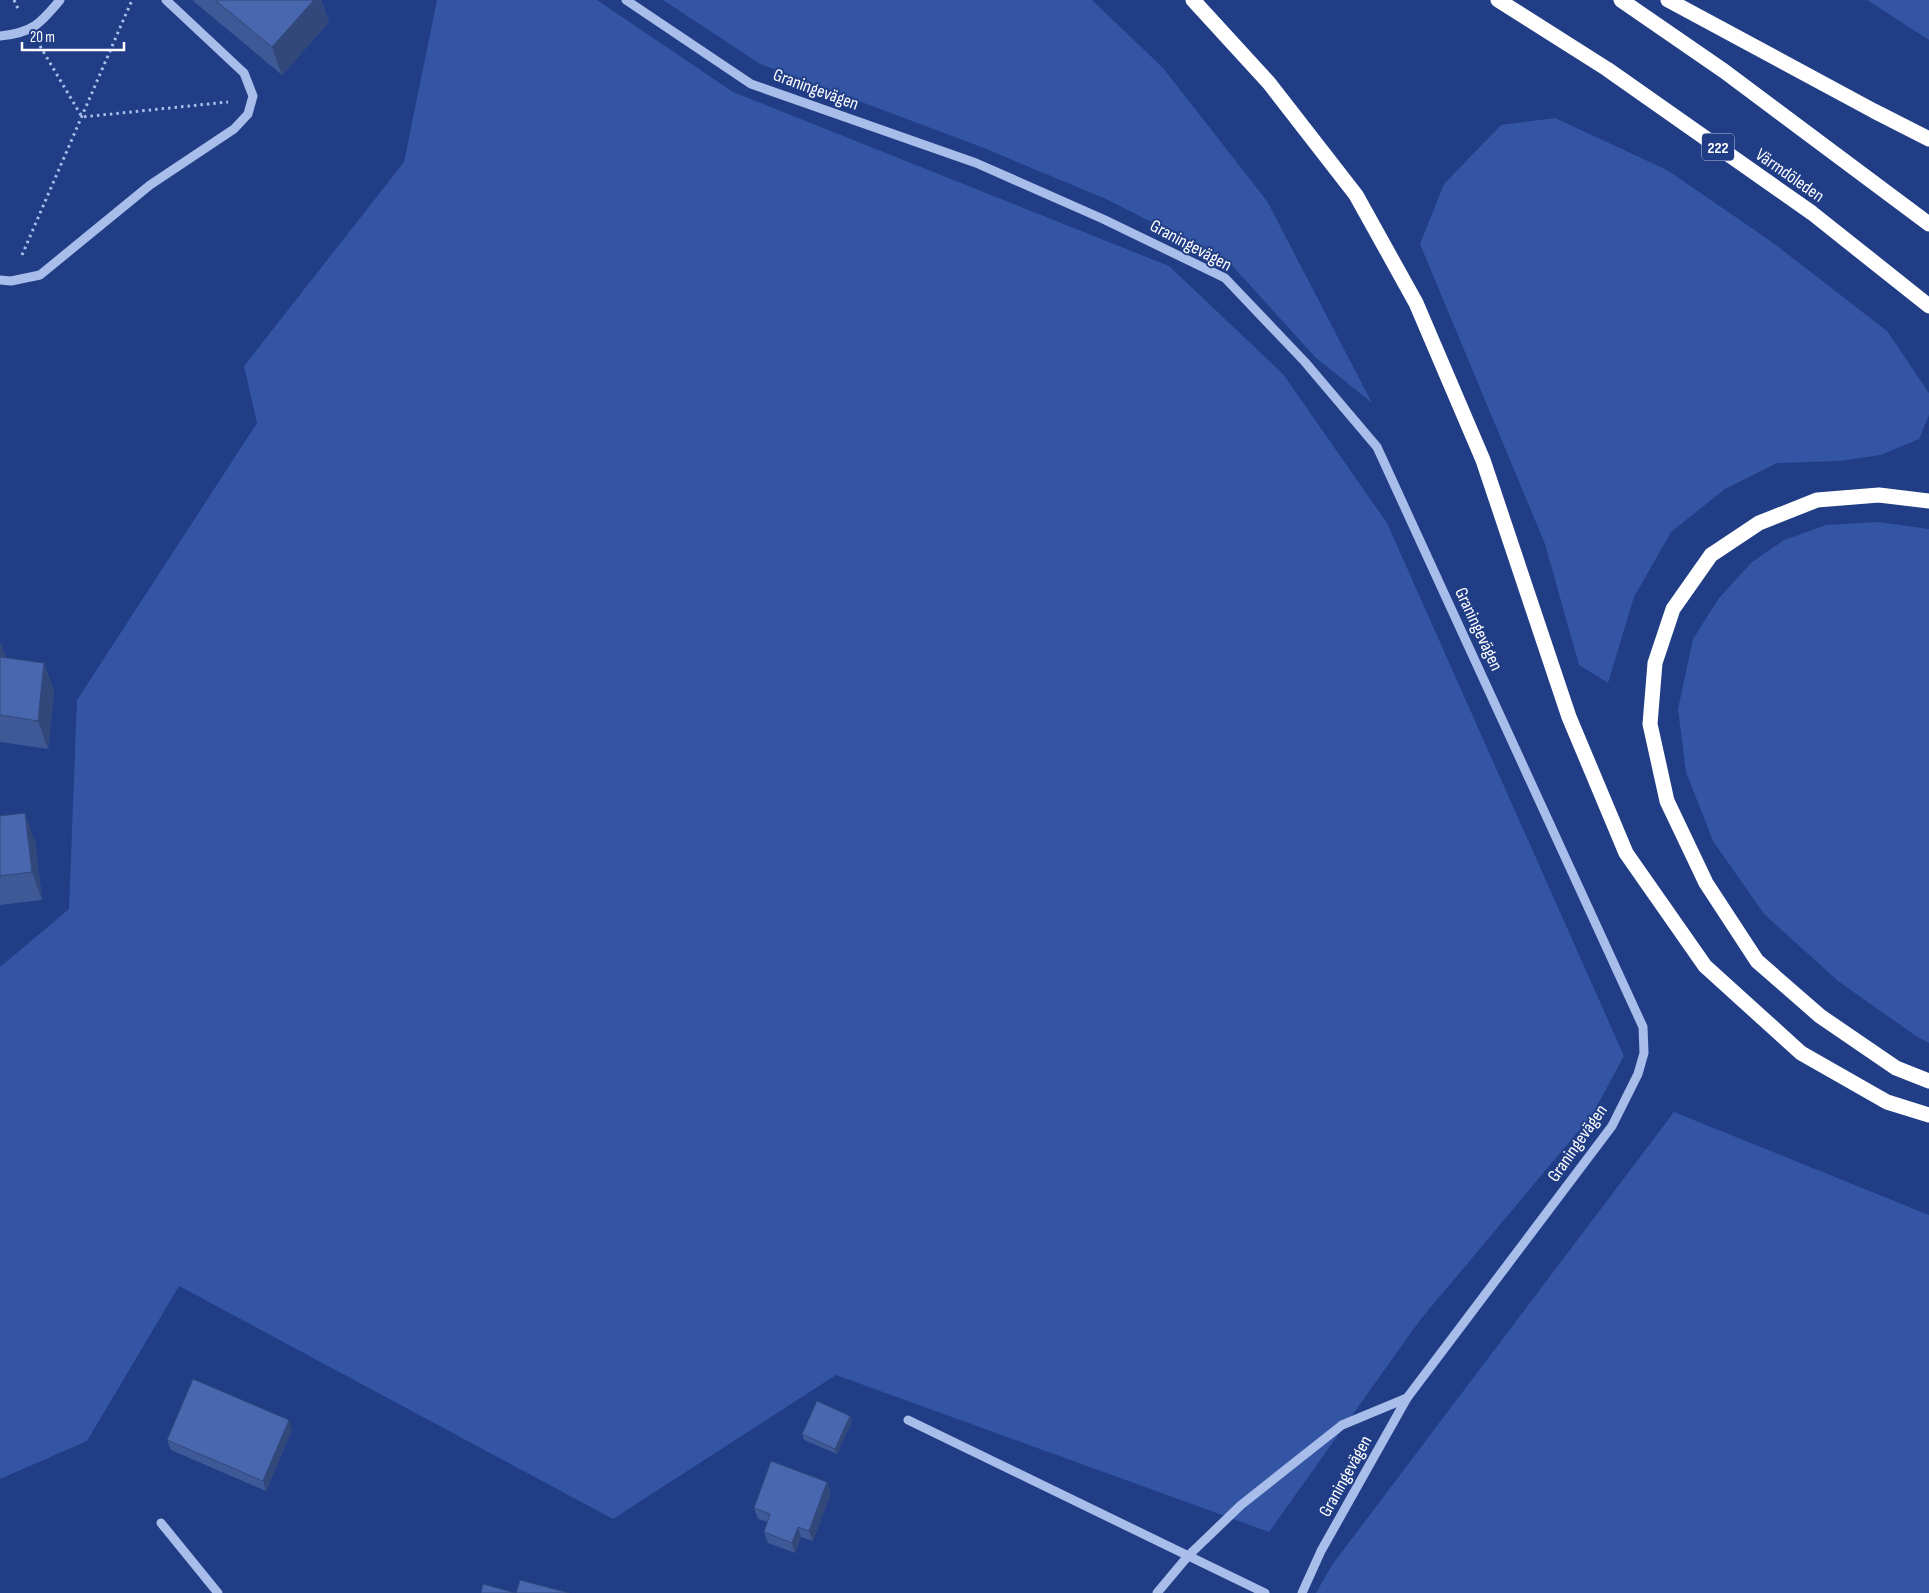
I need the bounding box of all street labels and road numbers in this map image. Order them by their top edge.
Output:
street label: Graningevägen [770,64,861,115]
road number: 222 [1702,134,1734,160]
street label: Värmdöleden [1751,144,1828,207]
street label: Graningevägen [1146,215,1235,276]
street label: Graningevägen [1450,584,1507,674]
street label: Graningevägen [1543,1101,1612,1186]
street label: Graningevägen [1315,1432,1376,1520]

